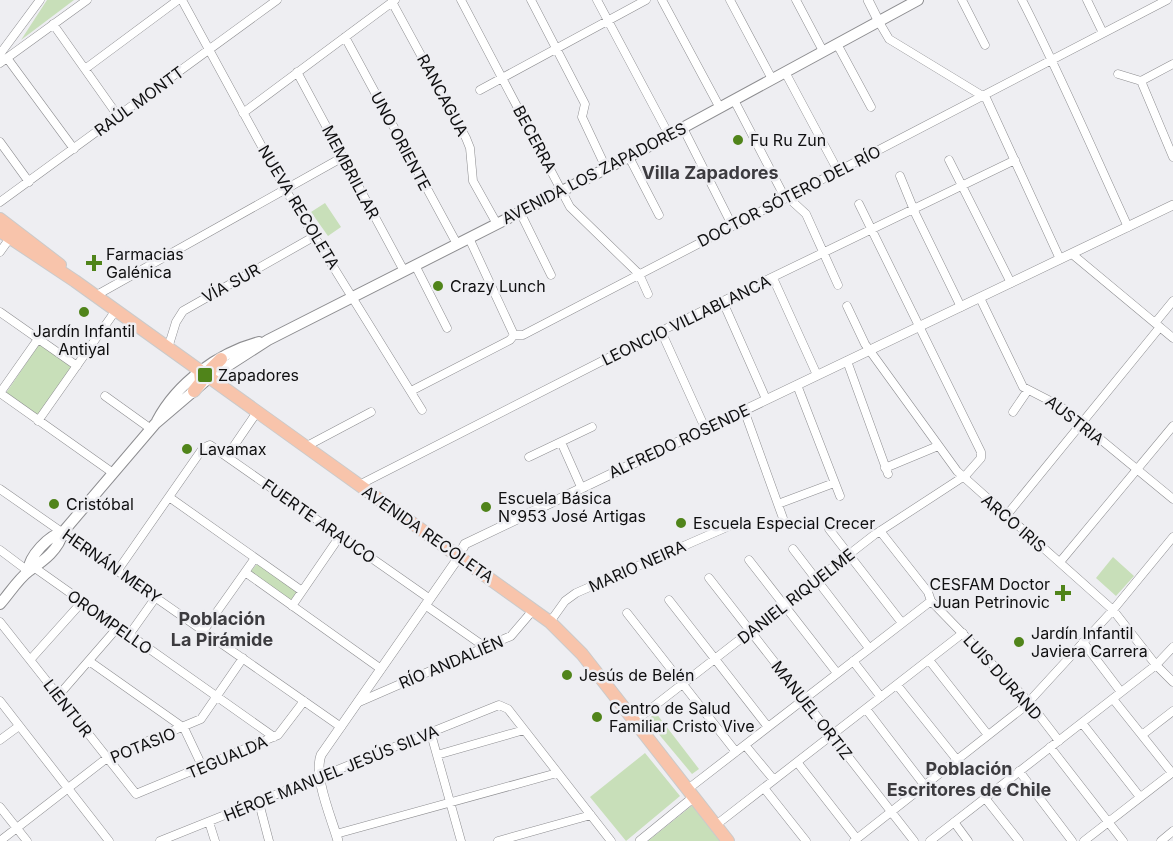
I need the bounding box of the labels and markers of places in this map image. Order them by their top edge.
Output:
place label: Fu Ru Zun [750,130,826,150]
marker: Fu Ru Zun [731,133,745,147]
place label: Farmacias Galénica [106,244,184,282]
marker: Farmacias Galénica [87,256,101,270]
place label: Crazy Lunch [450,276,546,296]
marker: Crazy Lunch [431,279,445,293]
marker: Jardín Infantil Antiyal [77,305,91,319]
place label: Jardín Infantil Antiyal [33,321,135,359]
place label: Zapadores [218,365,299,385]
marker: Zapadores [196,366,214,384]
place label: Lavamax [199,439,267,459]
marker: Lavamax [180,442,194,456]
place label: Escuela Básica N°953 José Artigas [498,488,646,526]
place label: Cristóbal [66,494,134,514]
marker: Cristóbal [47,497,61,511]
marker: Escuela Básica N°953 José Artigas [479,500,493,514]
place label: Escuela Especial Crecer [693,513,875,533]
marker: Escuela Especial Crecer [674,516,688,530]
place label: CESFAM Doctor Juan Petrinovic [929,574,1050,612]
marker: CESFAM Doctor Juan Petrinovic [1054,584,1072,602]
place label: Jardín Infantil Javiera Carrera [1031,623,1148,661]
marker: Jardín Infantil Javiera Carrera [1012,635,1026,649]
place label: Jesús de Belén [579,665,694,685]
marker: Jesús de Belén [560,668,574,682]
place label: Centro de Salud Familiar Cristo Vive [609,698,755,736]
marker: Centro de Salud Familiar Cristo Vive [590,710,604,724]

